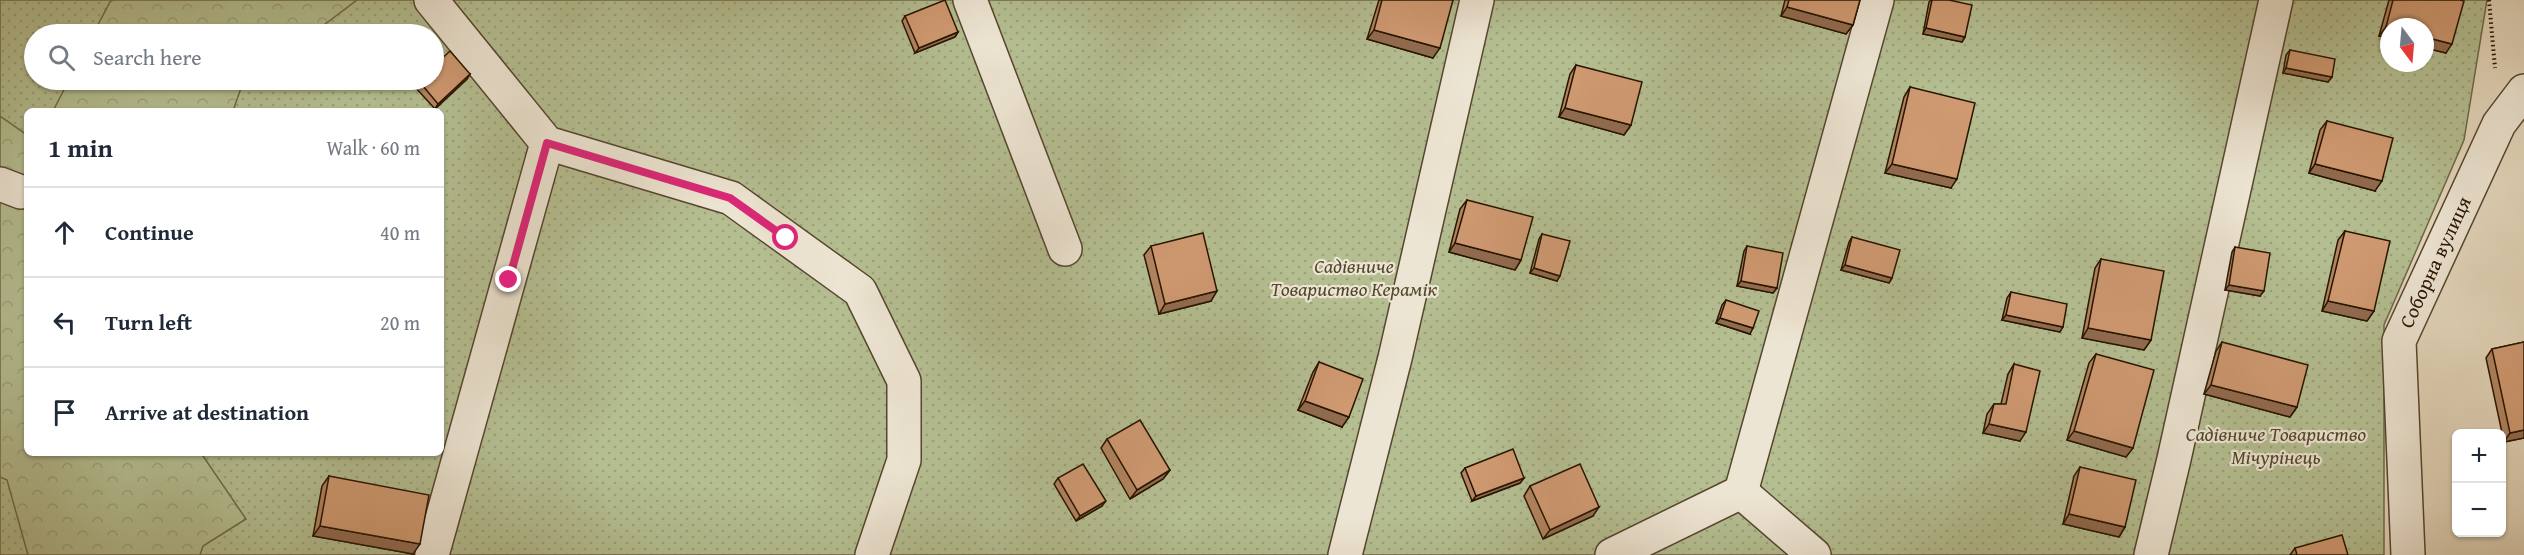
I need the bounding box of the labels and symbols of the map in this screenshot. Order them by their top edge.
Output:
north arrow [2380,18,2434,72]
street label: Соборна вулиця [2391,191,2478,332]
route start [772,224,798,250]
park label: Садівниче Товариство Керамік [1271,251,1438,303]
route end [495,266,521,292]
park label: Садівниче Товариство Мічурінець [2186,419,2367,471]

